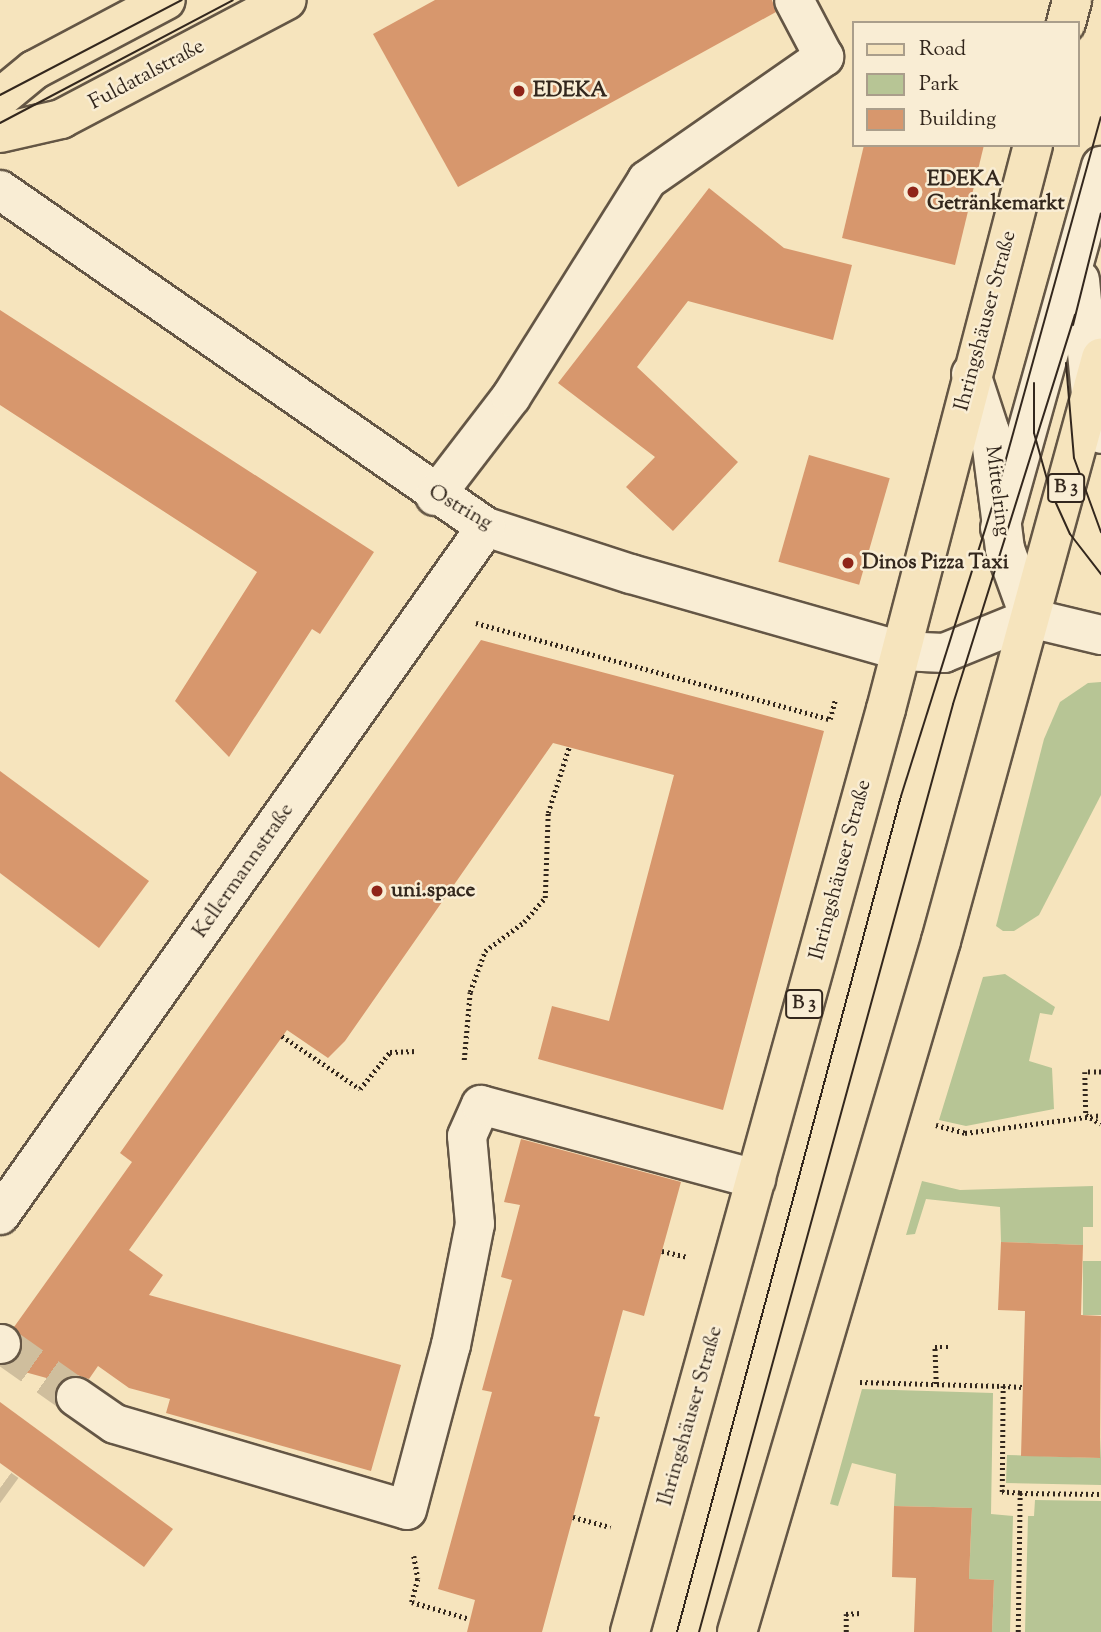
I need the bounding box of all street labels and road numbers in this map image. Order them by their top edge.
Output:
street label: Fuldatalstraße [85,34,209,116]
street label: Ihringshäuser Straße [950,228,1022,414]
street label: Mittelring [979,444,1015,538]
road number: B 3 [1047,472,1085,503]
street label: Ostring [424,480,496,536]
street label: Ihringshäuser Straße [805,777,877,963]
street label: Kellermannstraße [188,799,300,943]
road number: B 3 [785,988,823,1020]
street label: Ihringshäuser Straße [653,1323,729,1509]

